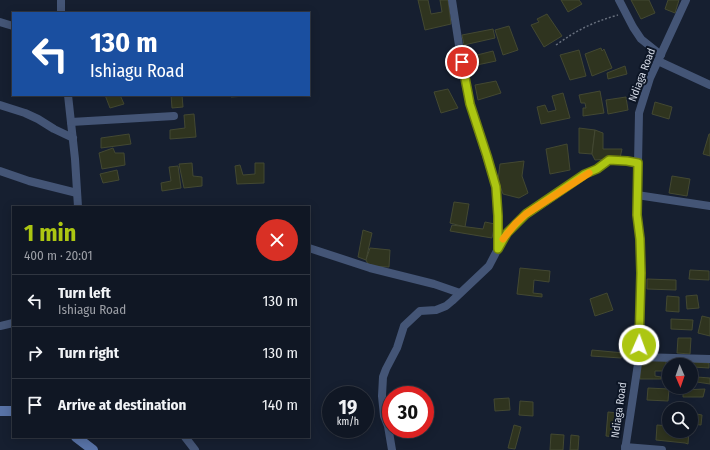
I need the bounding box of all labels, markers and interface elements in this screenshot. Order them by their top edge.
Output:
text: 130 m [90,26,158,59]
icon: left [24,28,76,80]
pin [445,45,479,79]
street label: Ndiaga Road [626,46,658,104]
icon: arrive [451,51,473,73]
text: Ishiagu Road [90,60,184,82]
text: 1 min [24,219,76,247]
button: close [256,219,298,261]
text: 400 m · 20:01 [24,248,93,263]
text: Turn left [58,284,111,302]
icon: left [24,290,46,312]
text: 130 m [263,292,298,310]
text: Ishiagu Road [58,302,126,317]
position arrow [618,324,660,366]
icon: right [24,342,46,364]
text: Turn right [58,344,119,362]
text: 130 m [263,344,298,362]
north arrow [662,358,698,394]
map controls [662,358,698,438]
street label: Ndiaga Road [609,381,629,439]
speed limit sign: 30 [382,386,434,438]
icon: arrive [24,394,46,416]
text: 19 [339,395,357,419]
text: Arrive at destination [58,396,186,414]
text: 140 m [262,396,298,414]
button: search [662,402,698,438]
text: km/h [337,416,359,428]

